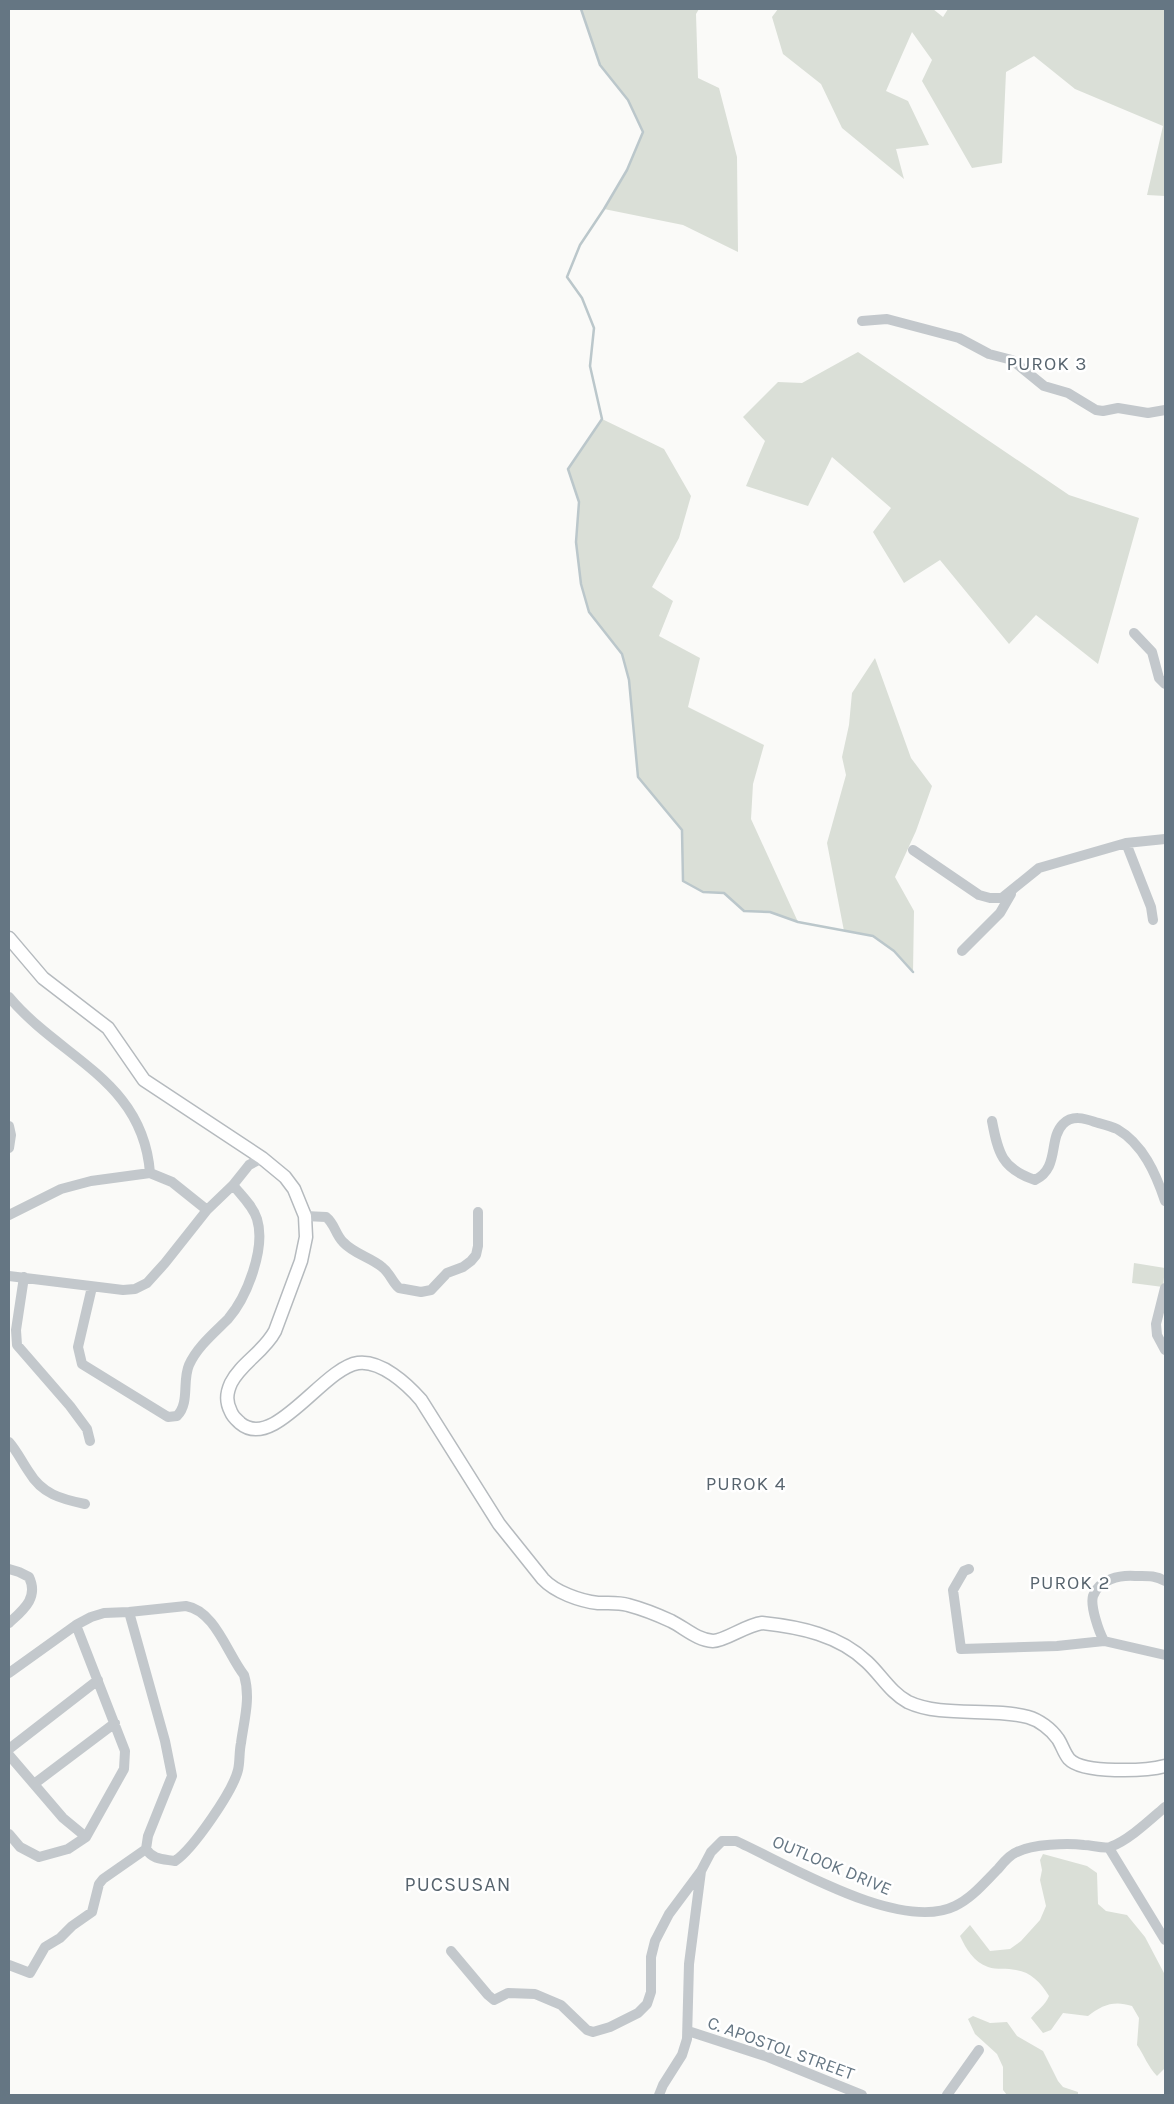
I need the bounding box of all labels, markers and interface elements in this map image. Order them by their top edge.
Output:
district label: PUROK 3 [1006,353,1088,375]
district label: PUROK 4 [706,1473,786,1495]
district label: PUROK 2 [1030,1572,1110,1594]
street label: OUTLOOK DRIVE [769,1830,895,1900]
district label: PUCSUSAN [405,1873,511,1896]
street label: C. APOSTOL STREET [704,2011,858,2085]

